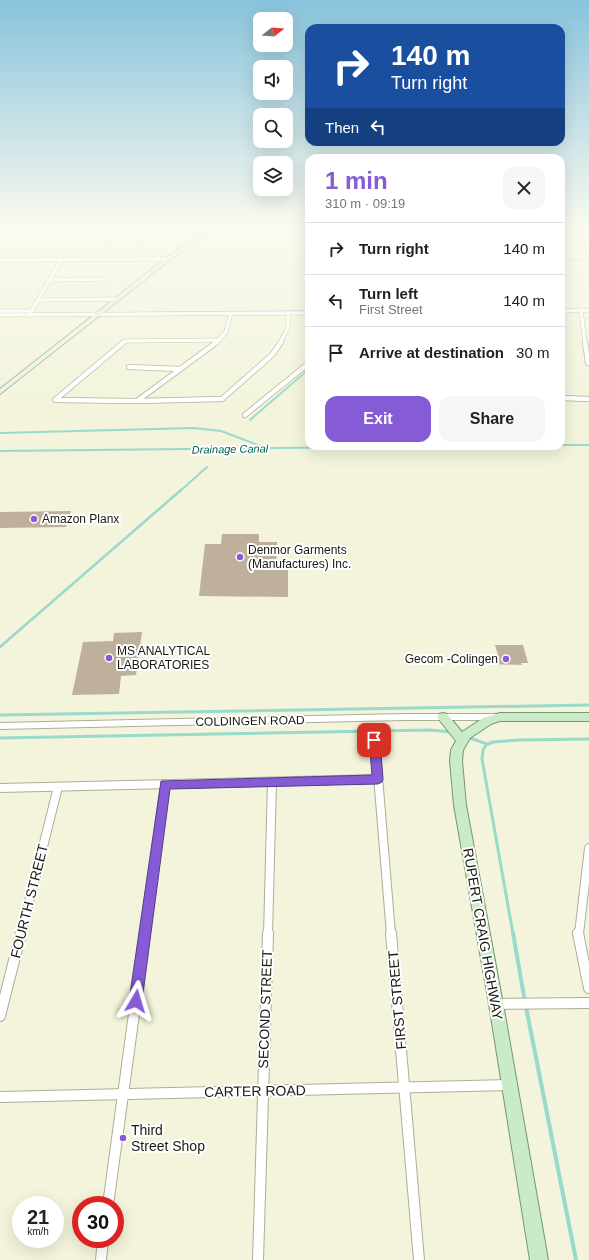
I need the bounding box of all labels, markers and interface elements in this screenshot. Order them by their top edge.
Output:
north arrow [253,12,293,52]
map controls [253,12,293,196]
icon: right [325,40,377,92]
text: 140 m [391,40,470,71]
button: sound [253,60,293,100]
text: Turn right [391,73,467,93]
button: search [253,108,293,148]
icon: left [367,116,389,138]
text: Then [325,119,359,136]
button: layers [253,156,293,196]
text: 1 min [325,167,388,194]
button: close [503,167,545,209]
text: 310 m · 09:19 [325,196,405,211]
icon: right [325,238,347,260]
text: Turn right [359,240,429,257]
text: 140 m [503,240,545,257]
text: Turn left [359,285,418,302]
icon: left [325,290,347,312]
text: 140 m [503,292,545,309]
text: First Street [359,302,423,317]
icon: arrive [325,342,347,364]
text: Arrive at destination [359,344,504,361]
text: 30 m [516,344,549,361]
button: Exit [325,396,431,442]
button: Share [439,396,545,442]
water label: Drainage Canal [192,442,269,456]
place label: Amazon Planx [42,512,119,526]
marker: Amazon Planx [29,514,39,524]
place label: Denmor Garments (Manufactures) Inc. [248,543,351,571]
marker: Denmor Garments (Manufactures) Inc. [235,552,245,562]
place label: MS ANALYTICAL LABORATORIES [117,644,210,672]
place label: Gecom -Colingen [405,652,498,666]
marker: MS ANALYTICAL LABORATORIES [104,653,114,663]
marker: Gecom -Colingen [501,654,511,664]
street label: COLDINGEN ROAD [195,713,305,729]
pin [357,723,391,757]
icon: arrive [363,729,385,751]
street label: FOURTH STREET [7,842,51,960]
street label: RUPERT CRAIG HIGHWAY [460,847,506,1022]
street label: SECOND STREET [255,949,275,1069]
street label: FIRST STREET [385,949,409,1050]
position arrow [115,980,157,1022]
street label: CARTER ROAD [204,1082,306,1100]
place label: Third Street Shop [131,1122,205,1154]
marker: Third Street Shop [118,1133,128,1143]
speed limit sign: 30 [72,1196,124,1248]
text: 21 [27,1206,49,1228]
text: km/h [27,1226,49,1237]

